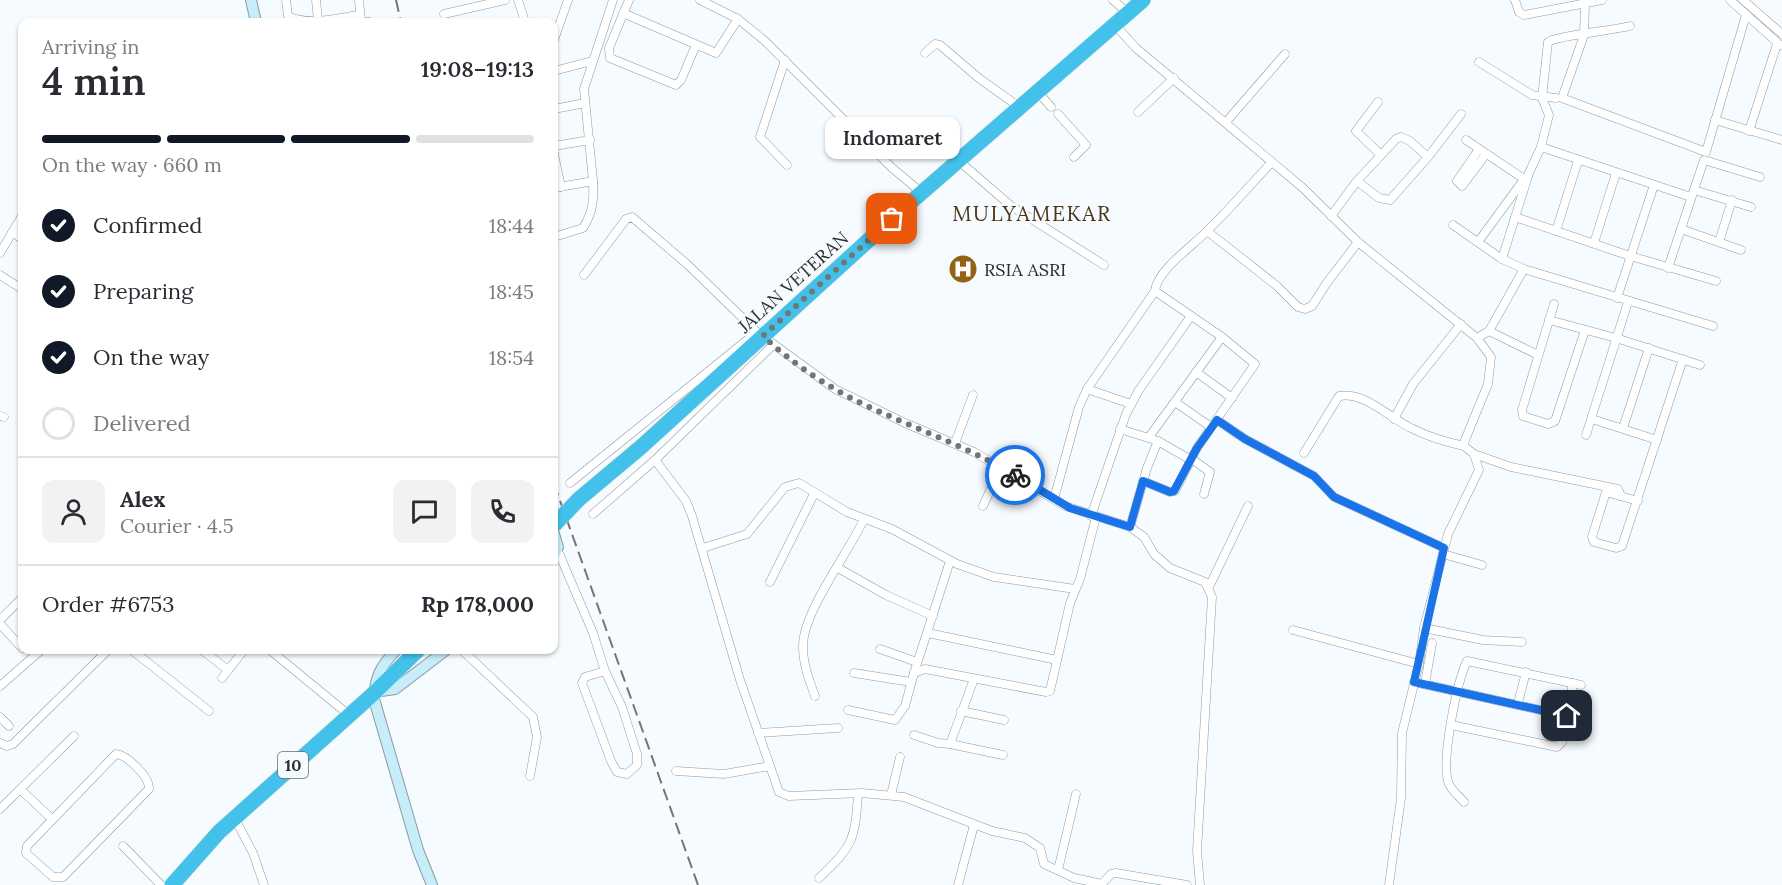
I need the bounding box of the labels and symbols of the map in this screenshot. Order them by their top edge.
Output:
callout: Indomaret [824,117,960,159]
pin [866,193,917,244]
district label: MULYAMEKAR [952,200,1112,227]
street label: JALAN VETERAN [732,226,853,338]
hospital icon: RSIA ASRI [947,253,979,285]
place label: RSIA ASRI [984,258,1066,281]
courier [985,445,1045,505]
pin [1541,690,1592,741]
road number: 10 [278,752,308,778]

